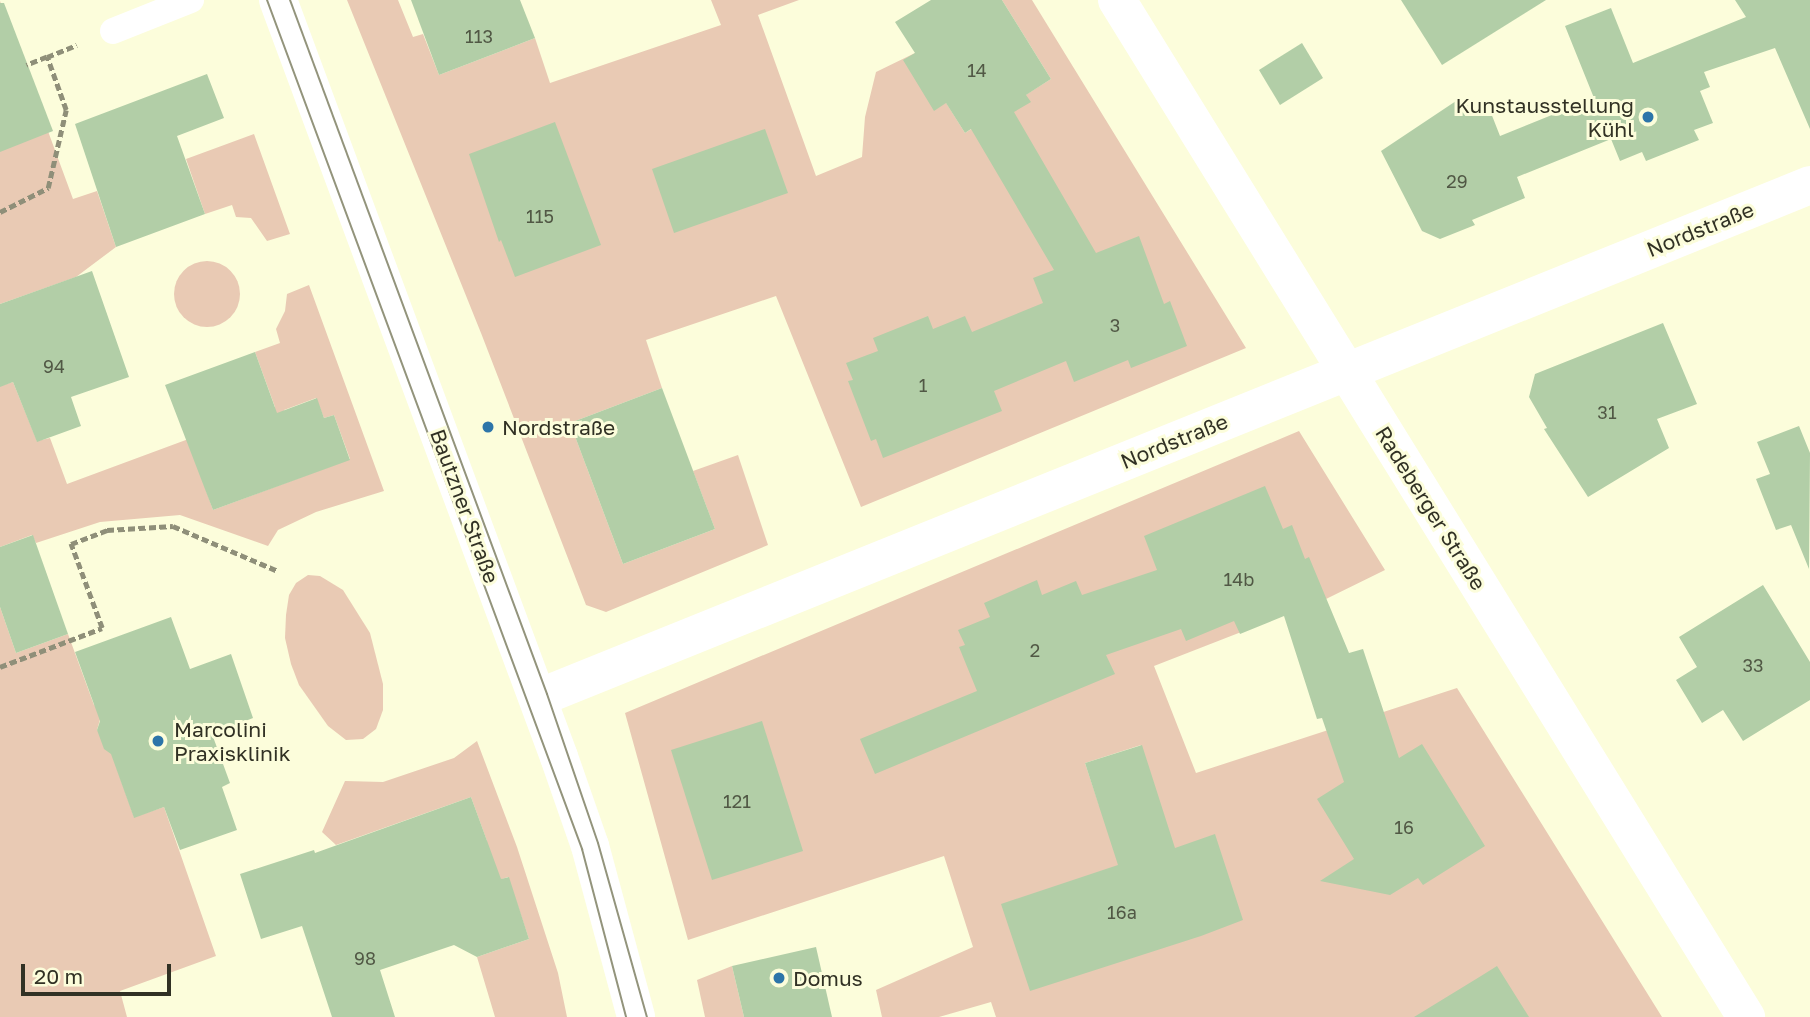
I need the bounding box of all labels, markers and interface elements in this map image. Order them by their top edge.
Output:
house number: 113 [465,25,493,47]
house number: 14 [967,59,987,81]
place label: Kunstausstellung Kühl [1455,92,1634,142]
marker: Kunstausstellung Kühl [1640,109,1656,125]
house number: 29 [1446,170,1468,192]
street label: Nordstraße [1643,196,1757,262]
house number: 115 [526,205,554,227]
house number: 3 [1110,314,1120,336]
house number: 94 [43,355,65,377]
house number: 1 [919,374,927,396]
house number: 31 [1597,401,1617,423]
street label: Nordstraße [1117,408,1231,474]
place label: Nordstraße [502,414,615,440]
marker: Nordstraße [480,419,496,435]
street label: Radeberger Straße [1370,421,1492,595]
street label: Bautzner Straße [425,425,505,587]
house number: 14b [1224,568,1254,590]
house number: 2 [1030,639,1040,661]
house number: 33 [1742,654,1764,676]
place label: Marcolini Praxisklinik [174,716,291,766]
marker: Marcolini Praxisklinik [148,731,168,751]
house number: 121 [723,790,751,812]
house number: 16 [1394,816,1414,838]
house number: 16a [1107,901,1137,923]
house number: 98 [354,947,376,969]
scale bar [24,950,175,994]
text: 20 m [34,963,83,989]
place label: Domus [793,965,863,991]
marker: Domus [771,970,787,986]

